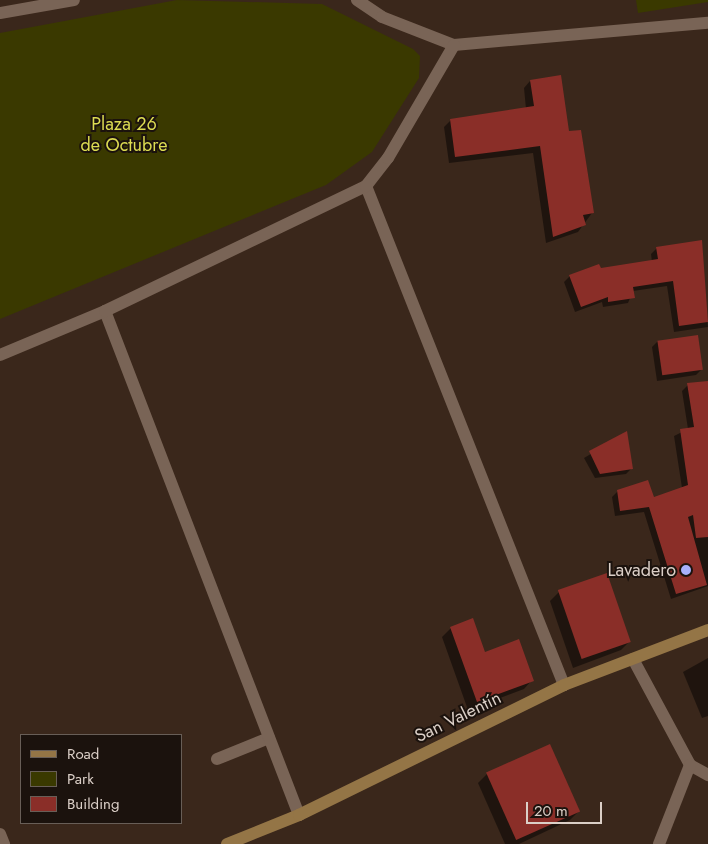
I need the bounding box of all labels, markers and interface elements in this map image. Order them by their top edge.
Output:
park label: Plaza 26 de Octubre [81,114,167,156]
place label: Lavadero [607,559,676,581]
marker: Lavadero [680,564,692,576]
street label: San Valentín [411,687,505,747]
legend [20,734,182,824]
text: Road [67,743,99,765]
text: Park [67,768,94,790]
scale bar [528,792,604,824]
text: Building [67,793,119,815]
text: 20 m [534,800,568,822]

